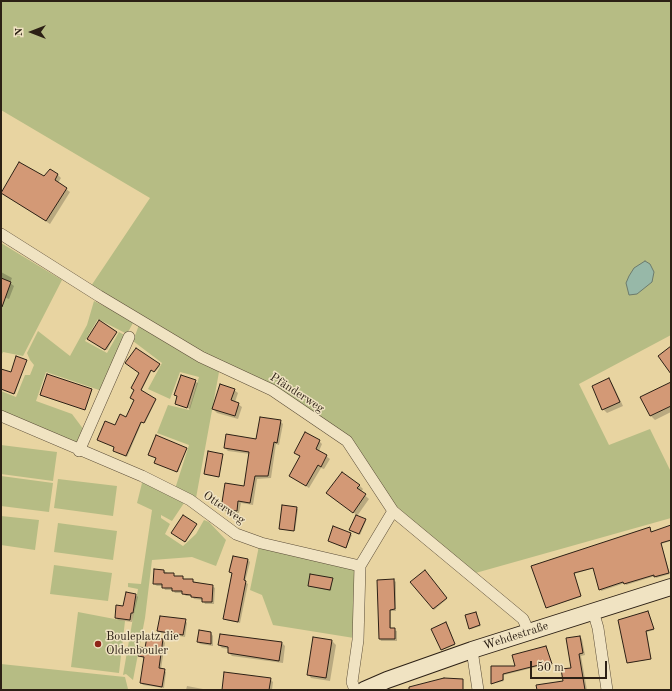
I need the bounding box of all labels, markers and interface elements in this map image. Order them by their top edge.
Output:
north arrow [12,12,52,52]
text: N [14,28,25,36]
street label: Pfänderweg [267,370,327,416]
street label: Otterweg [200,488,248,528]
street label: Wehdestraße [482,619,550,653]
place label: Bouleplatz die Oldenbouler [106,630,179,658]
marker: Bouleplatz die Oldenbouler [93,639,103,649]
scale bar [532,653,609,679]
text: 50 m [537,662,564,674]

